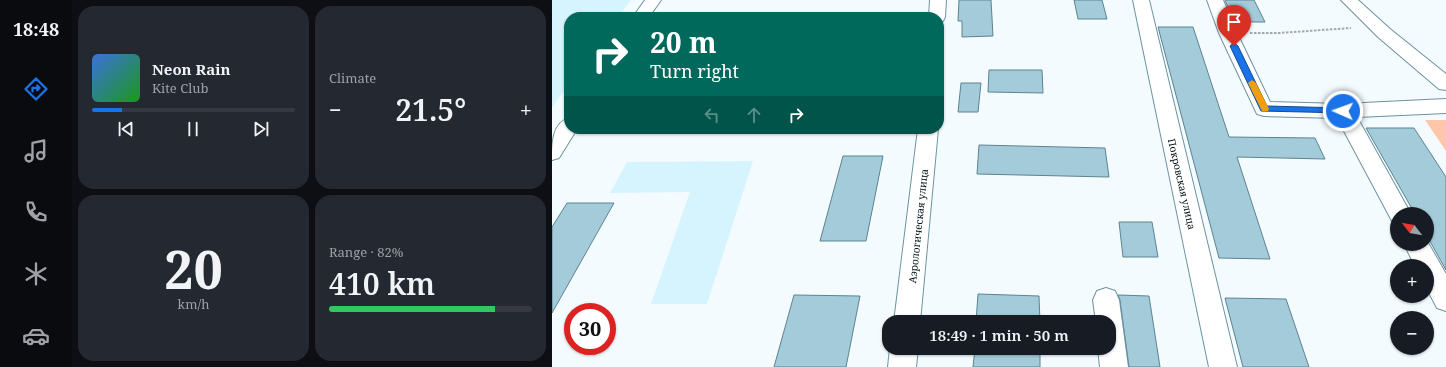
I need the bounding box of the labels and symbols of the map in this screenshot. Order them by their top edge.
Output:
pin [1217,5,1251,46]
position arrow [1322,90,1364,132]
street label: Покровская улица [1165,137,1199,231]
street label: Аэрологическая улица [905,168,931,284]
north arrow [1390,207,1434,251]
speed limit sign: 30 [564,303,616,355]

